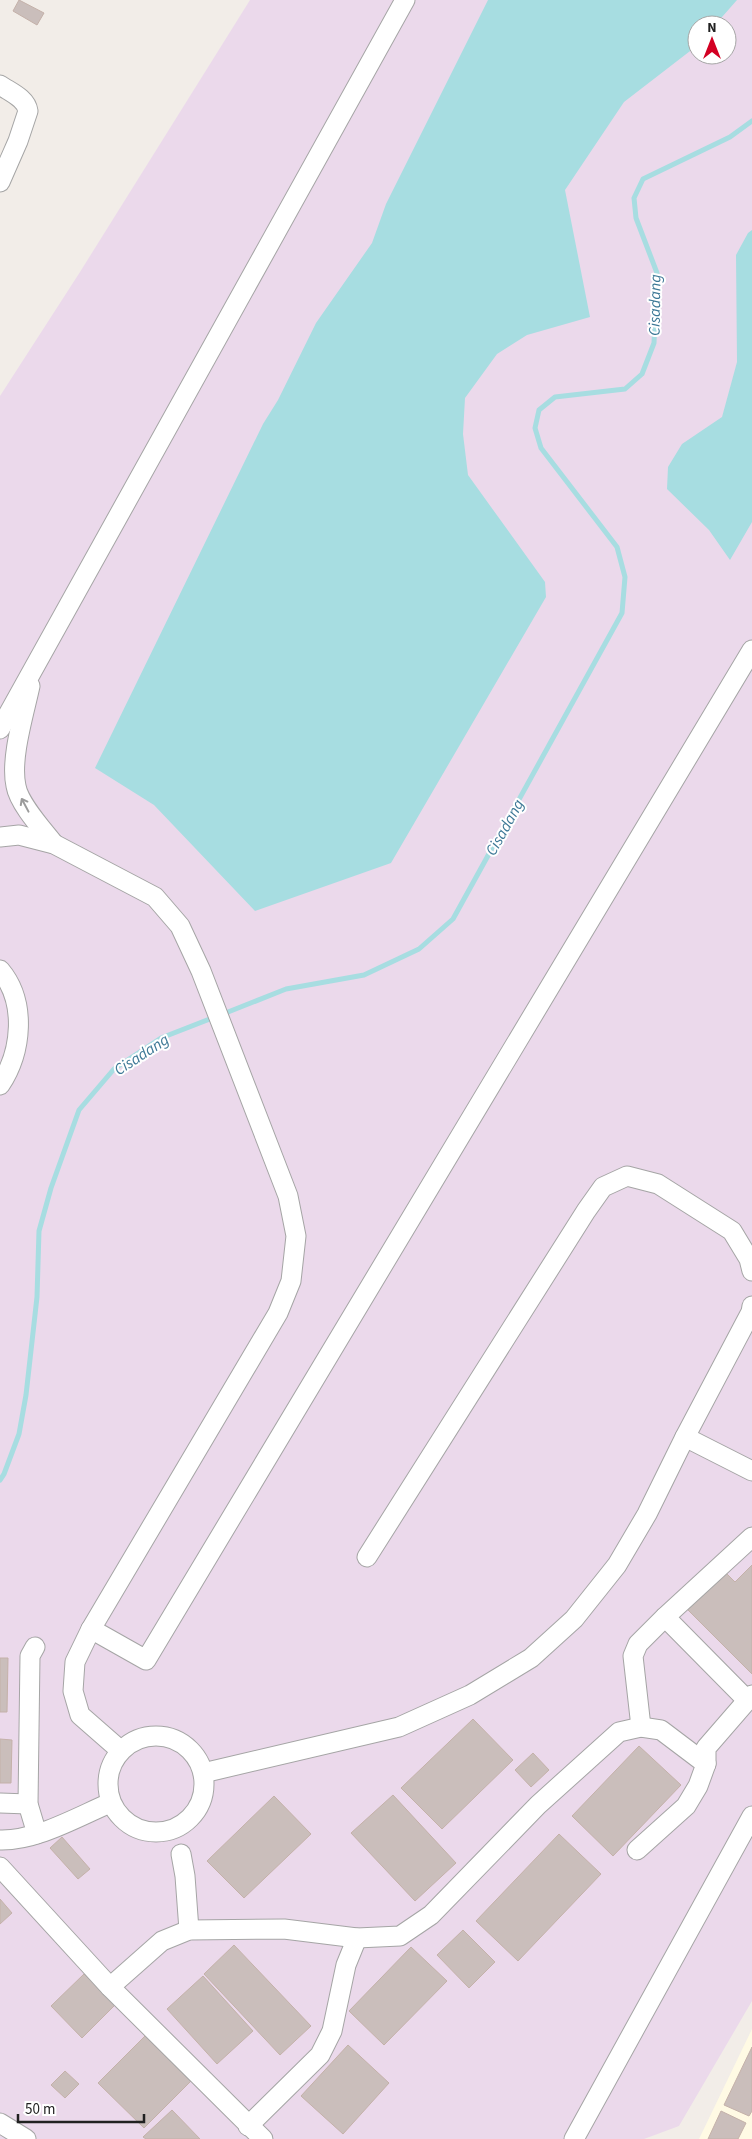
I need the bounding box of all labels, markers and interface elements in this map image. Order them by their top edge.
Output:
north arrow [687,15,737,65]
text: N [707,18,717,38]
water label: Cisadang [643,274,667,336]
water label: Cisadang [480,795,529,860]
one-way arrow [20,798,30,813]
water label: Cisadang [110,1029,173,1081]
scale bar [18,2092,144,2124]
text: 50 m [25,2099,55,2120]

